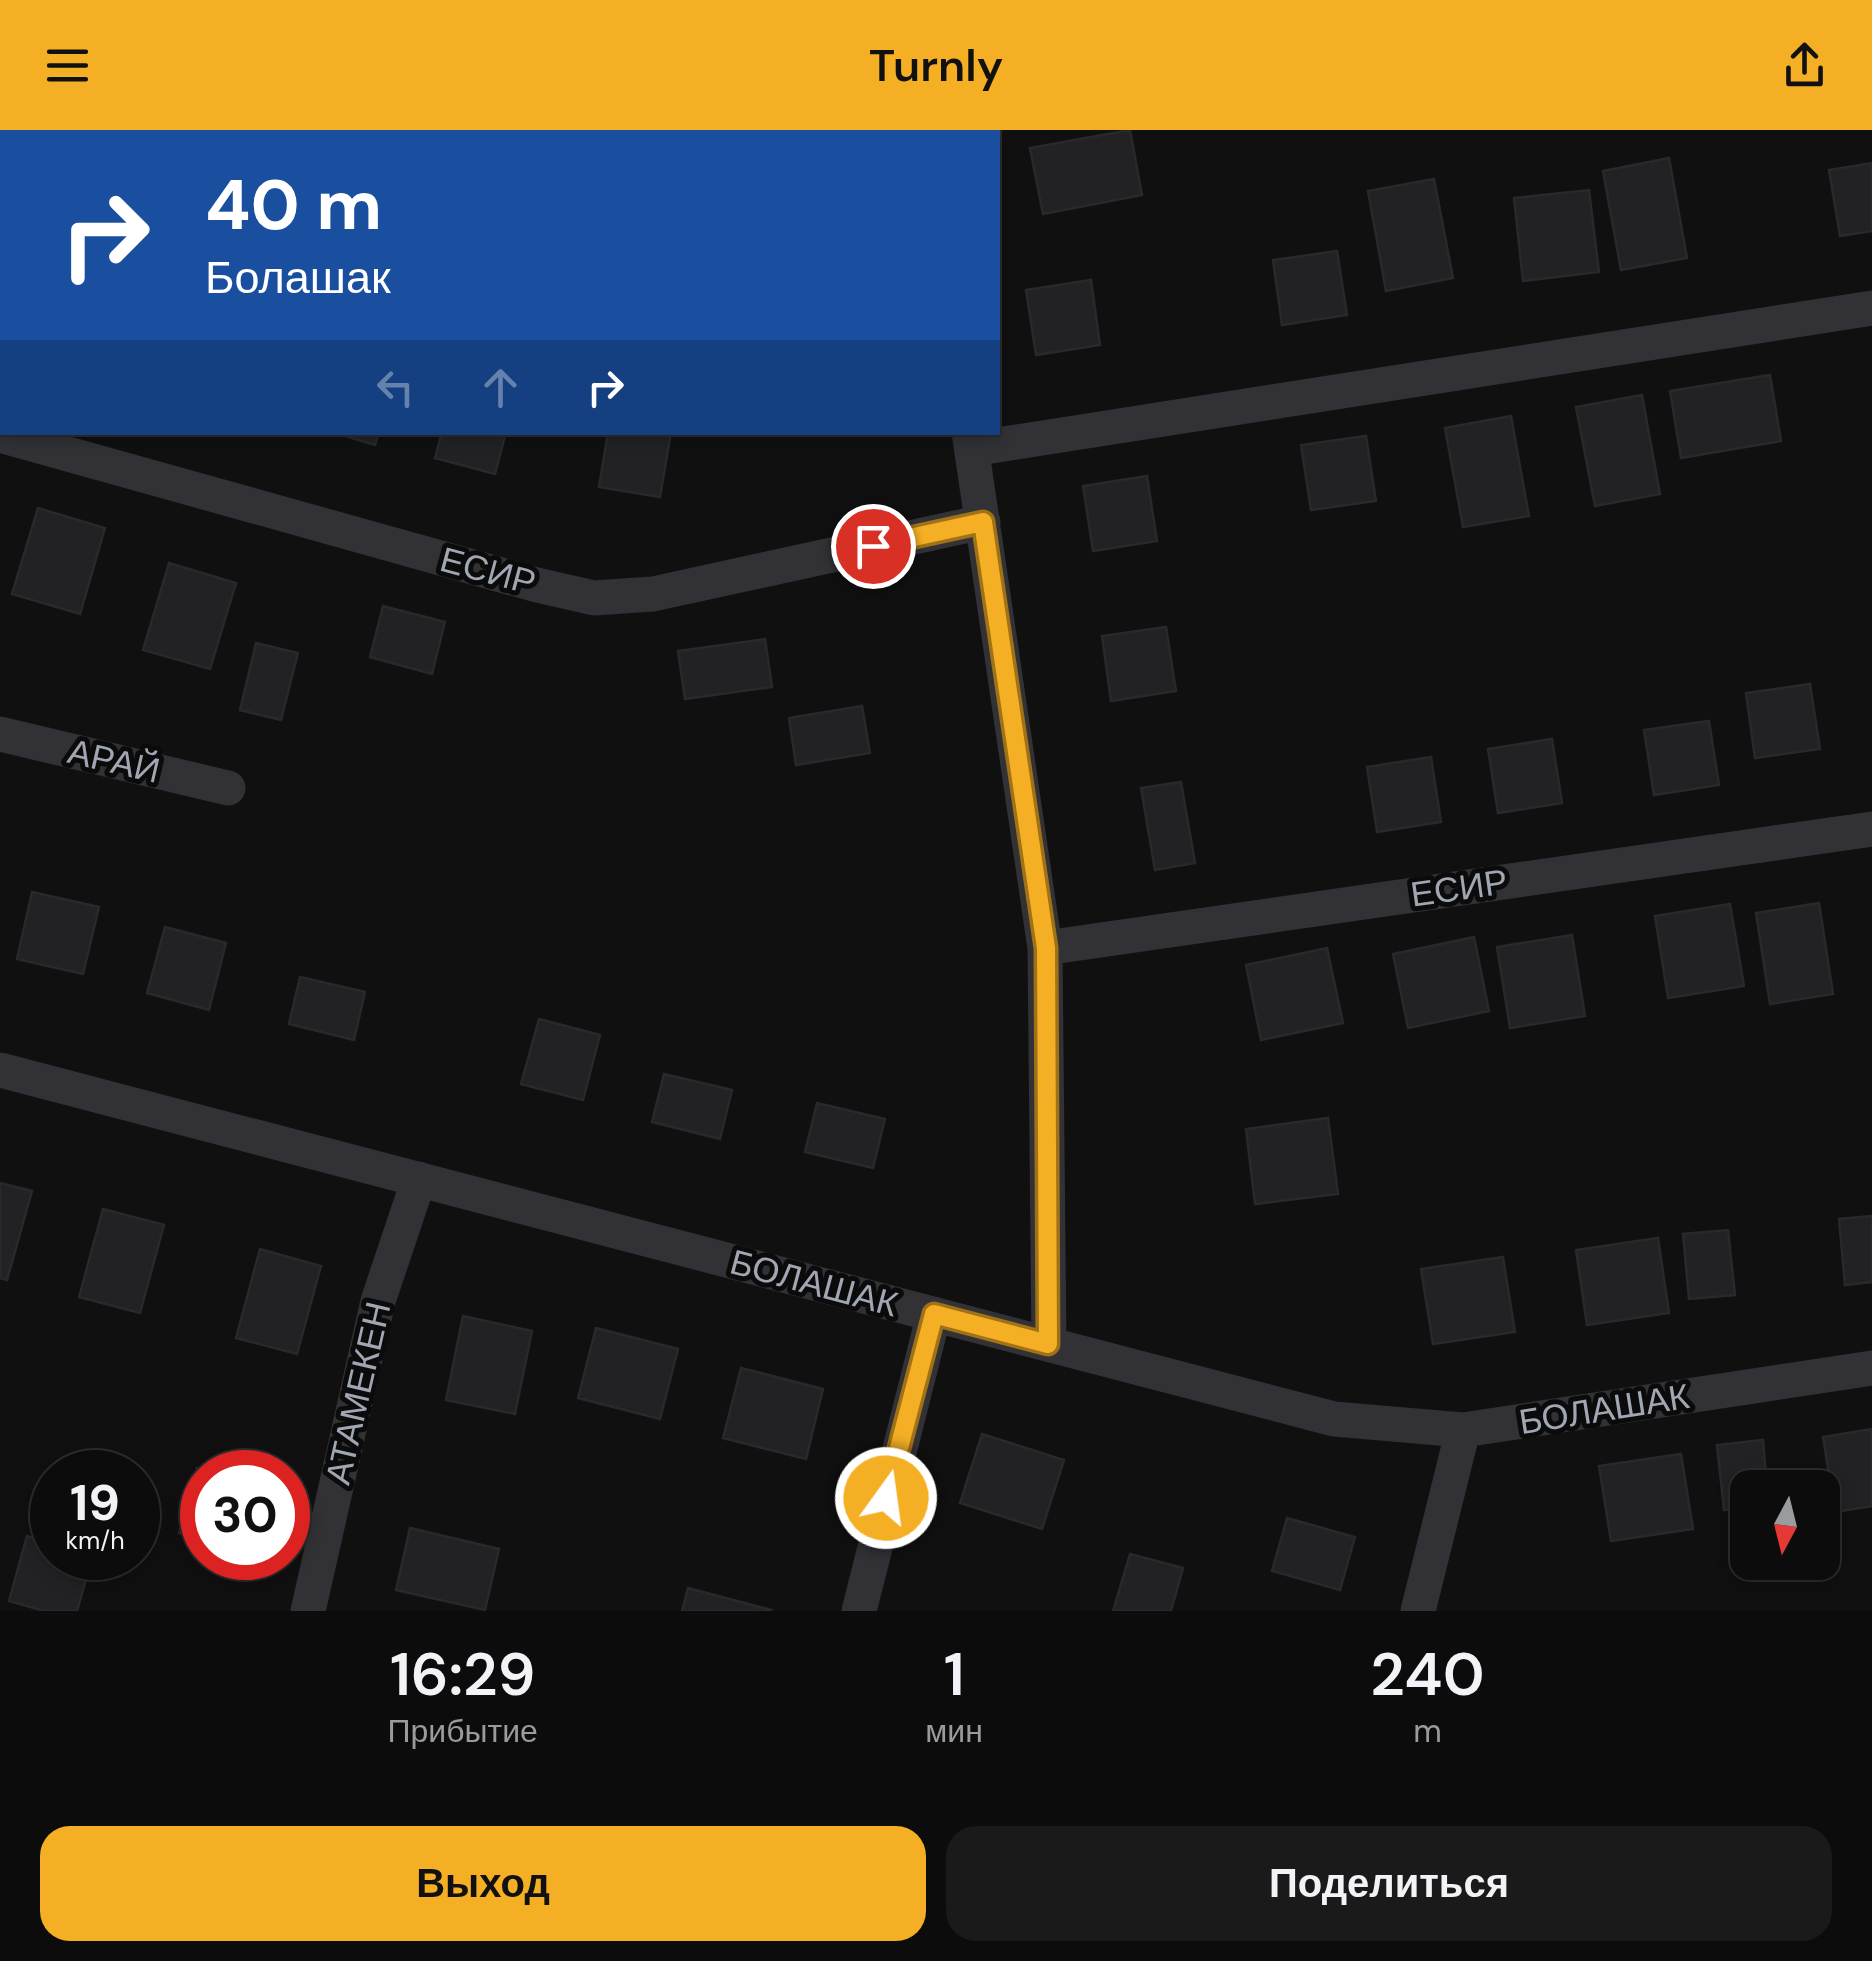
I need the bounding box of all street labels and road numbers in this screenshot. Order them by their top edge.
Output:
street label: ЕСИР [435,536,541,606]
street label: АРАЙ [64,728,164,794]
street label: ЕСИР [1408,858,1510,918]
street label: БОЛАШАК [725,1239,903,1328]
street label: АТАМЕКЕН [315,1297,401,1489]
street label: БОЛАШАК [1516,1373,1693,1445]

